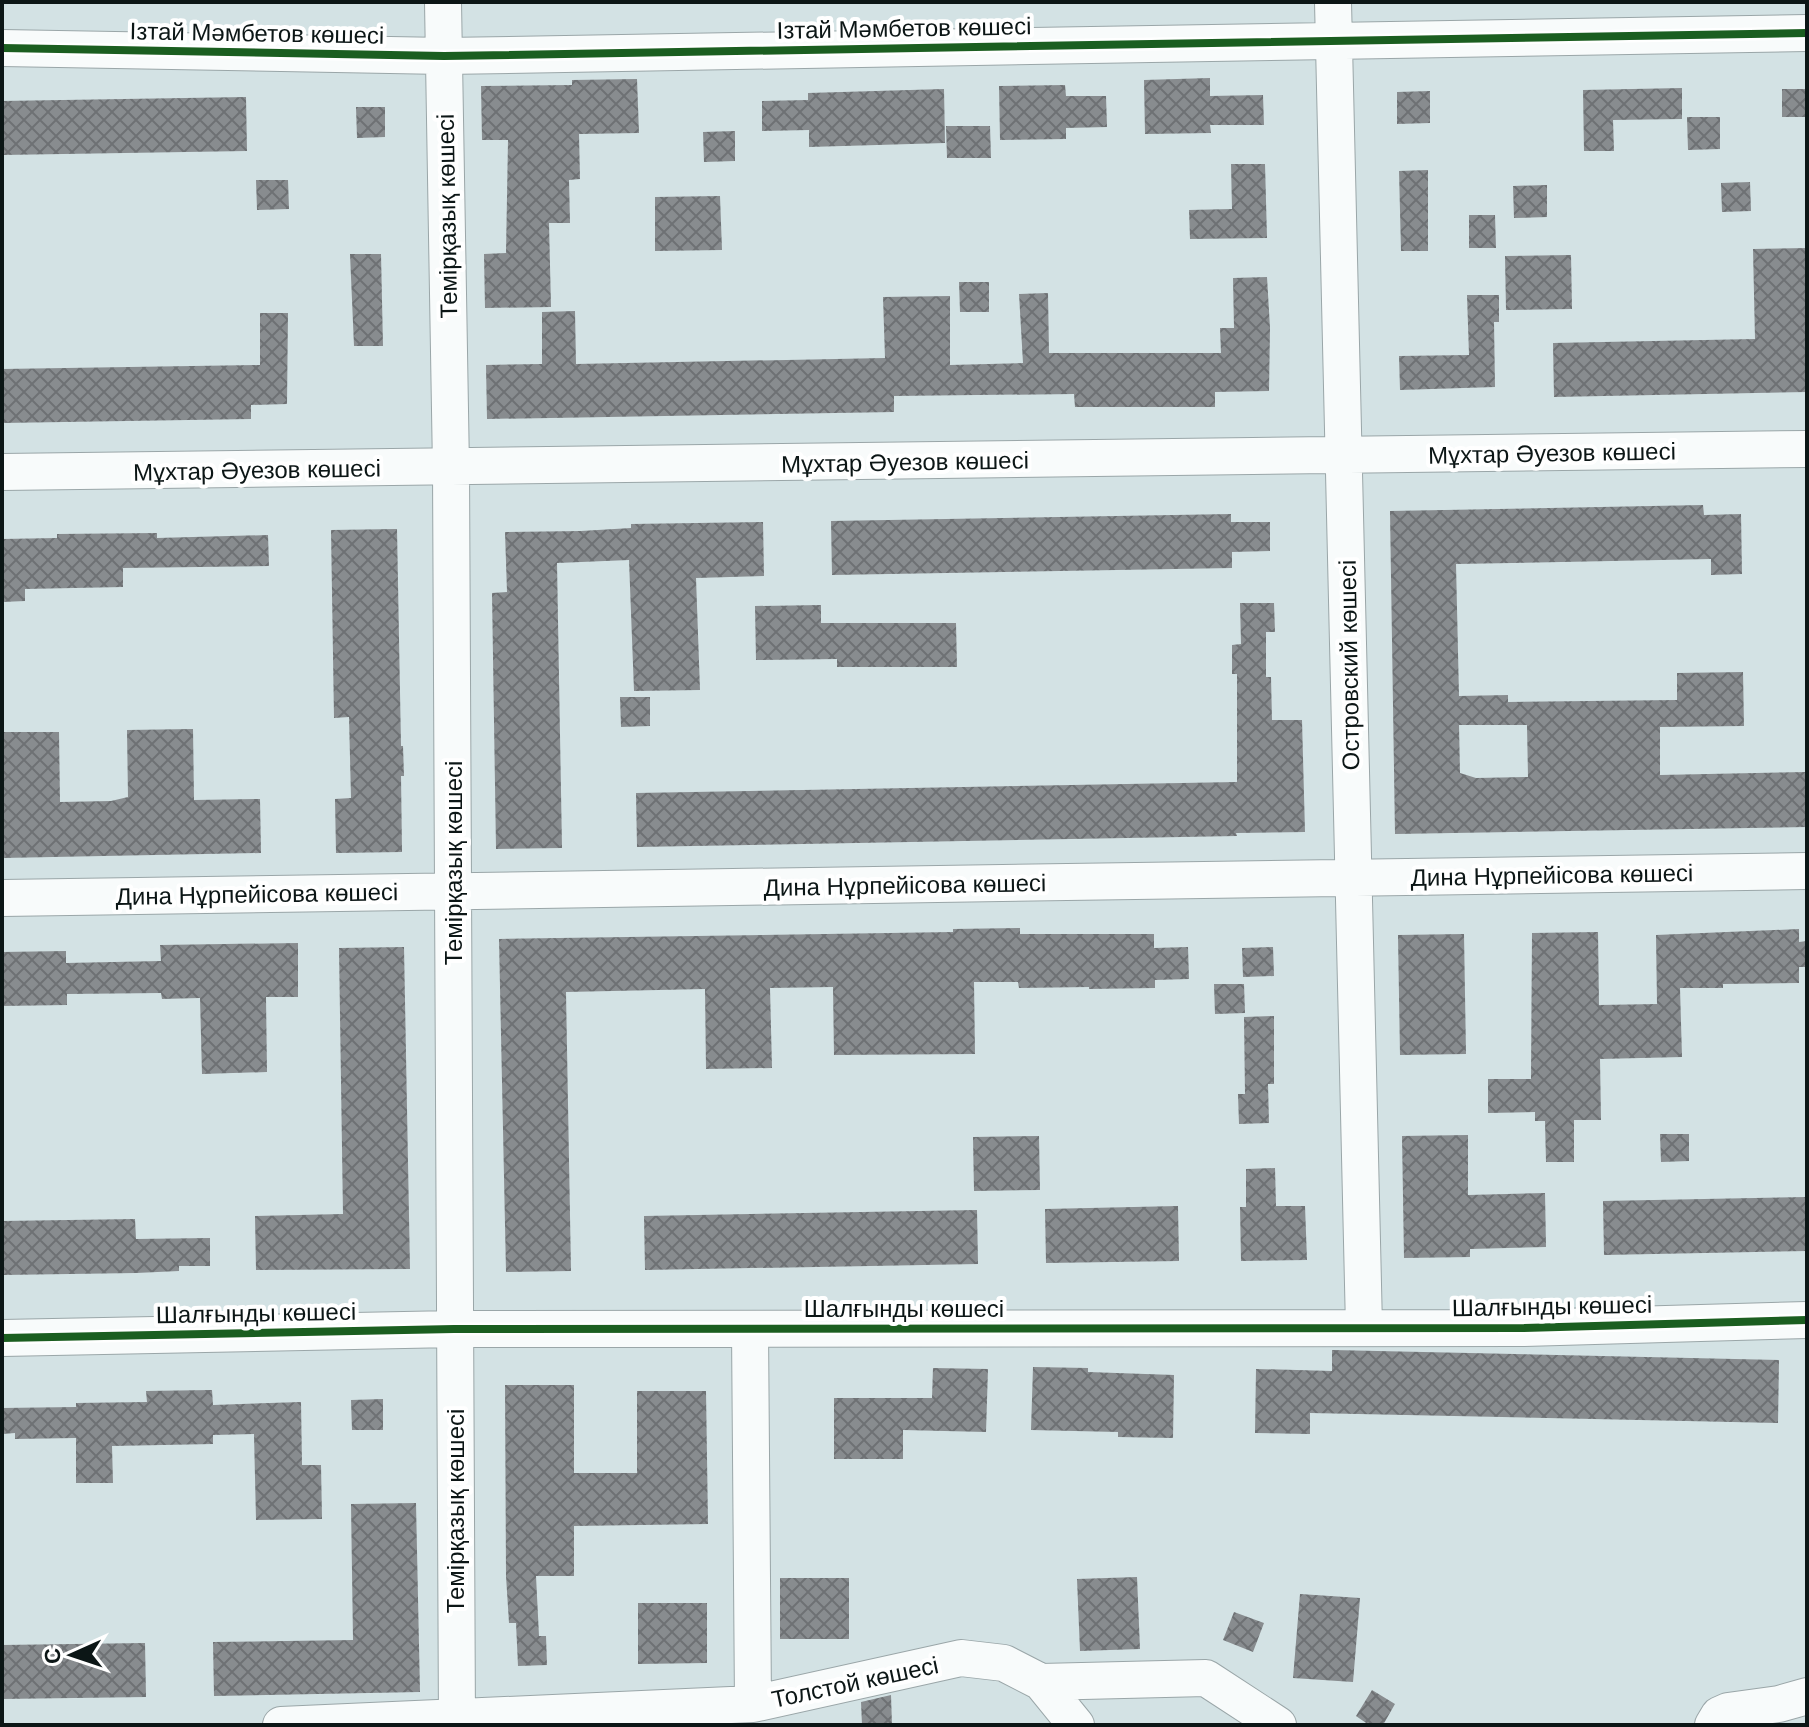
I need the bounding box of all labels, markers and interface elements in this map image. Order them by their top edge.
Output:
street label: Ізтай Мәмбетов көшесі [776,12,1032,44]
street label: Ізтай Мәмбетов көшесі [129,17,385,49]
street label: Темірқазық көшесі [432,113,462,319]
street label: Мұхтар Әуезов көшесі [1428,437,1676,469]
street label: Мұхтар Әуезов көшесі [781,446,1029,478]
street label: Мұхтар Әуезов көшесі [133,454,381,486]
street label: Островский көшесі [1334,559,1364,771]
street label: Темірқазық көшесі [440,761,467,965]
street label: Дина Нұрпейісова көшесі [1410,859,1694,891]
street label: Дина Нұрпейісова көшесі [763,869,1047,901]
street label: Дина Нұрпейісова көшесі [115,878,399,910]
street label: Шалғынды көшесі [1452,1291,1652,1321]
street label: Шалғынды көшесі [804,1295,1004,1322]
street label: Шалғынды көшесі [156,1298,356,1328]
street label: Темірқазық көшесі [442,1409,469,1613]
north arrow [32,1615,112,1695]
text: С [40,1647,65,1665]
street label: Толстой көшесі [769,1651,941,1713]

